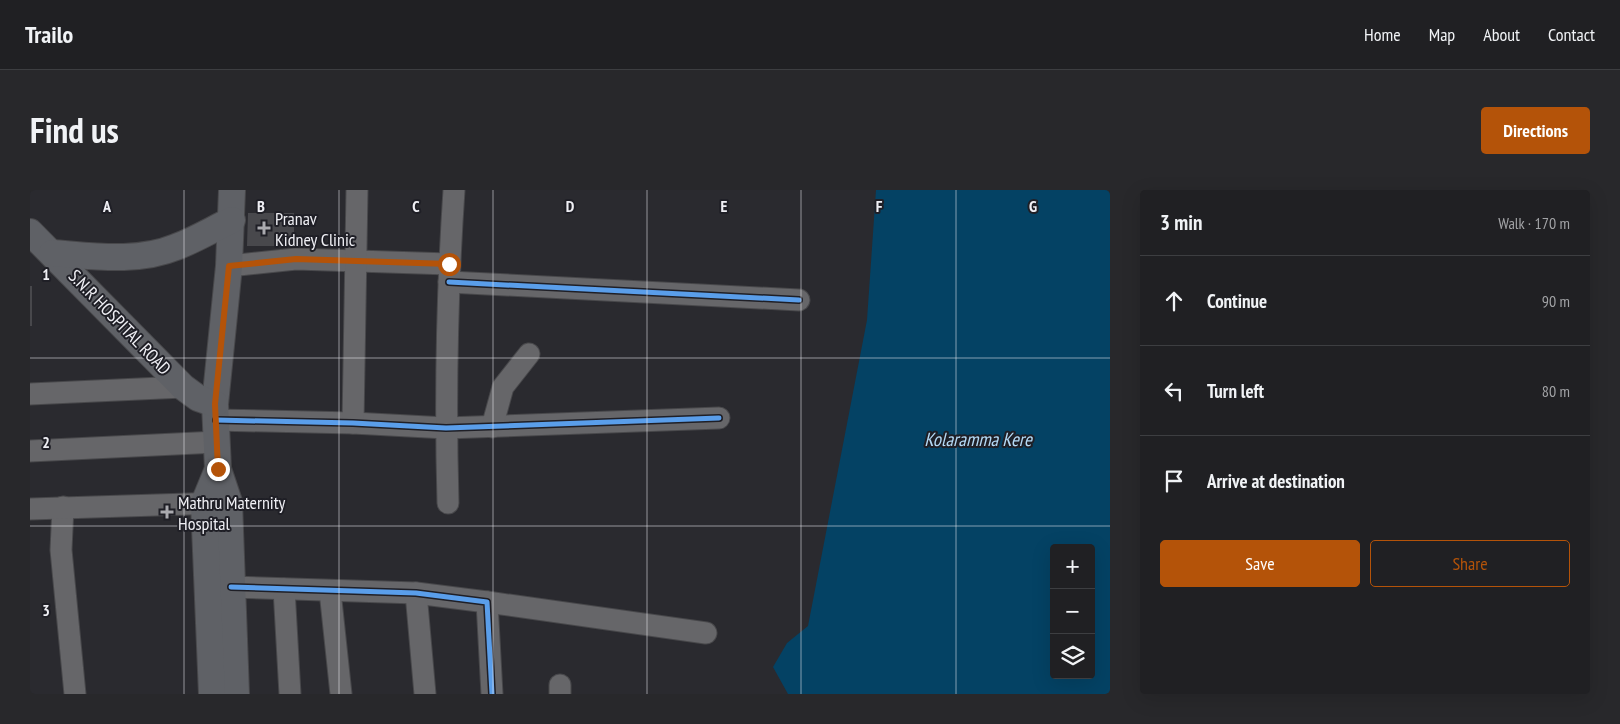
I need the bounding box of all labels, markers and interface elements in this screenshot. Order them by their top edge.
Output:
text: Trailo [25,19,73,50]
text: Home [1364,23,1401,46]
text: Map [1429,23,1455,46]
text: About [1483,23,1520,46]
text: Contact [1548,23,1595,46]
text: Find us [30,107,119,153]
button: Directions [1481,107,1590,154]
text: A [102,196,112,216]
text: B [257,196,265,216]
text: C [412,196,420,216]
text: D [566,196,575,216]
text: E [721,196,728,216]
text: F [876,196,883,216]
text: G [1029,196,1037,216]
place label: Pranav Kidney Clinic [275,207,356,251]
text: 3 min [1160,209,1202,236]
text: Walk · 170 m [1498,213,1570,233]
marker: Pranav Kidney Clinic [257,221,271,235]
route start [438,253,461,276]
text: 1 [42,264,50,284]
street label: S.N.R HOSPITAL ROAD [64,265,176,379]
icon: ahead [1160,287,1188,315]
text: Continue [1207,289,1267,313]
text: 90 m [1542,291,1570,311]
icon: left [1160,377,1188,405]
text: Turn left [1207,379,1264,403]
text: 80 m [1542,381,1570,401]
water label: Kolaramma Kere [924,427,1033,451]
text: 2 [42,432,50,452]
route end [207,458,230,481]
icon: arrive [1160,467,1188,495]
text: Arrive at destination [1207,469,1345,493]
place label: Mathru Maternity Hospital [178,491,286,535]
marker: Mathru Maternity Hospital [160,505,174,519]
button: Save [1160,540,1360,587]
button: Share [1370,540,1570,587]
map controls [1050,544,1095,679]
button: + [1050,544,1095,589]
button: − [1050,589,1095,634]
text: 3 [42,600,50,620]
button: layers [1050,634,1095,679]

